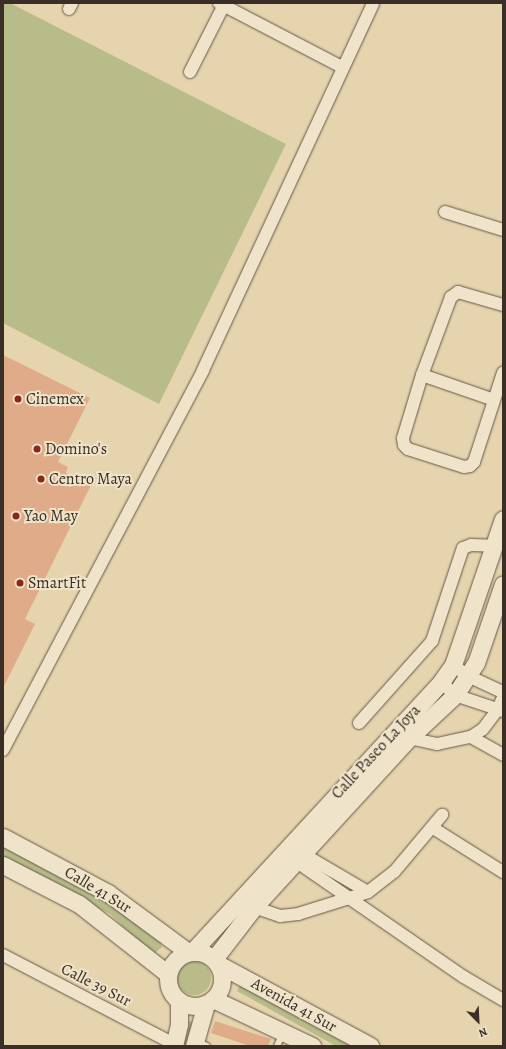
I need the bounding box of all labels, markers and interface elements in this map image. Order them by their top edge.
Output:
place label: Cinemex [26,389,84,409]
marker: Cinemex [13,394,23,404]
place label: Domino's [45,439,107,459]
marker: Domino's [32,444,42,454]
place label: Centro Maya [49,469,132,489]
marker: Centro Maya [36,474,46,484]
place label: Yao May [24,506,78,526]
marker: Yao May [11,511,21,521]
place label: SmartFit [28,573,86,593]
marker: SmartFit [15,578,25,588]
street label: Calle Paseo La Joya [327,701,425,803]
street label: Calle 41 Sur [61,863,135,917]
street label: Calle 39 Sur [58,959,134,1011]
street label: Avenida 41 Sur [248,974,340,1036]
north arrow [458,1001,498,1041]
text: N [476,1024,490,1041]

